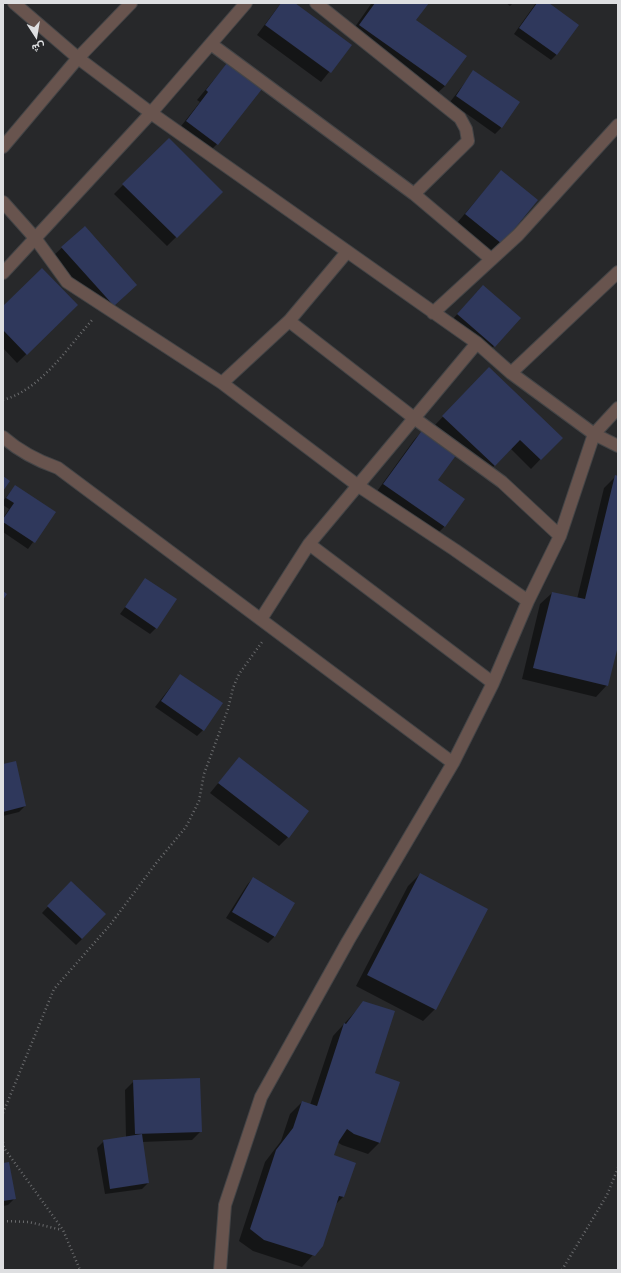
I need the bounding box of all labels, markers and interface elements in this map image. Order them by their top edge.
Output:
north arrow [16,16,56,56]
text: ش [31,40,47,57]

